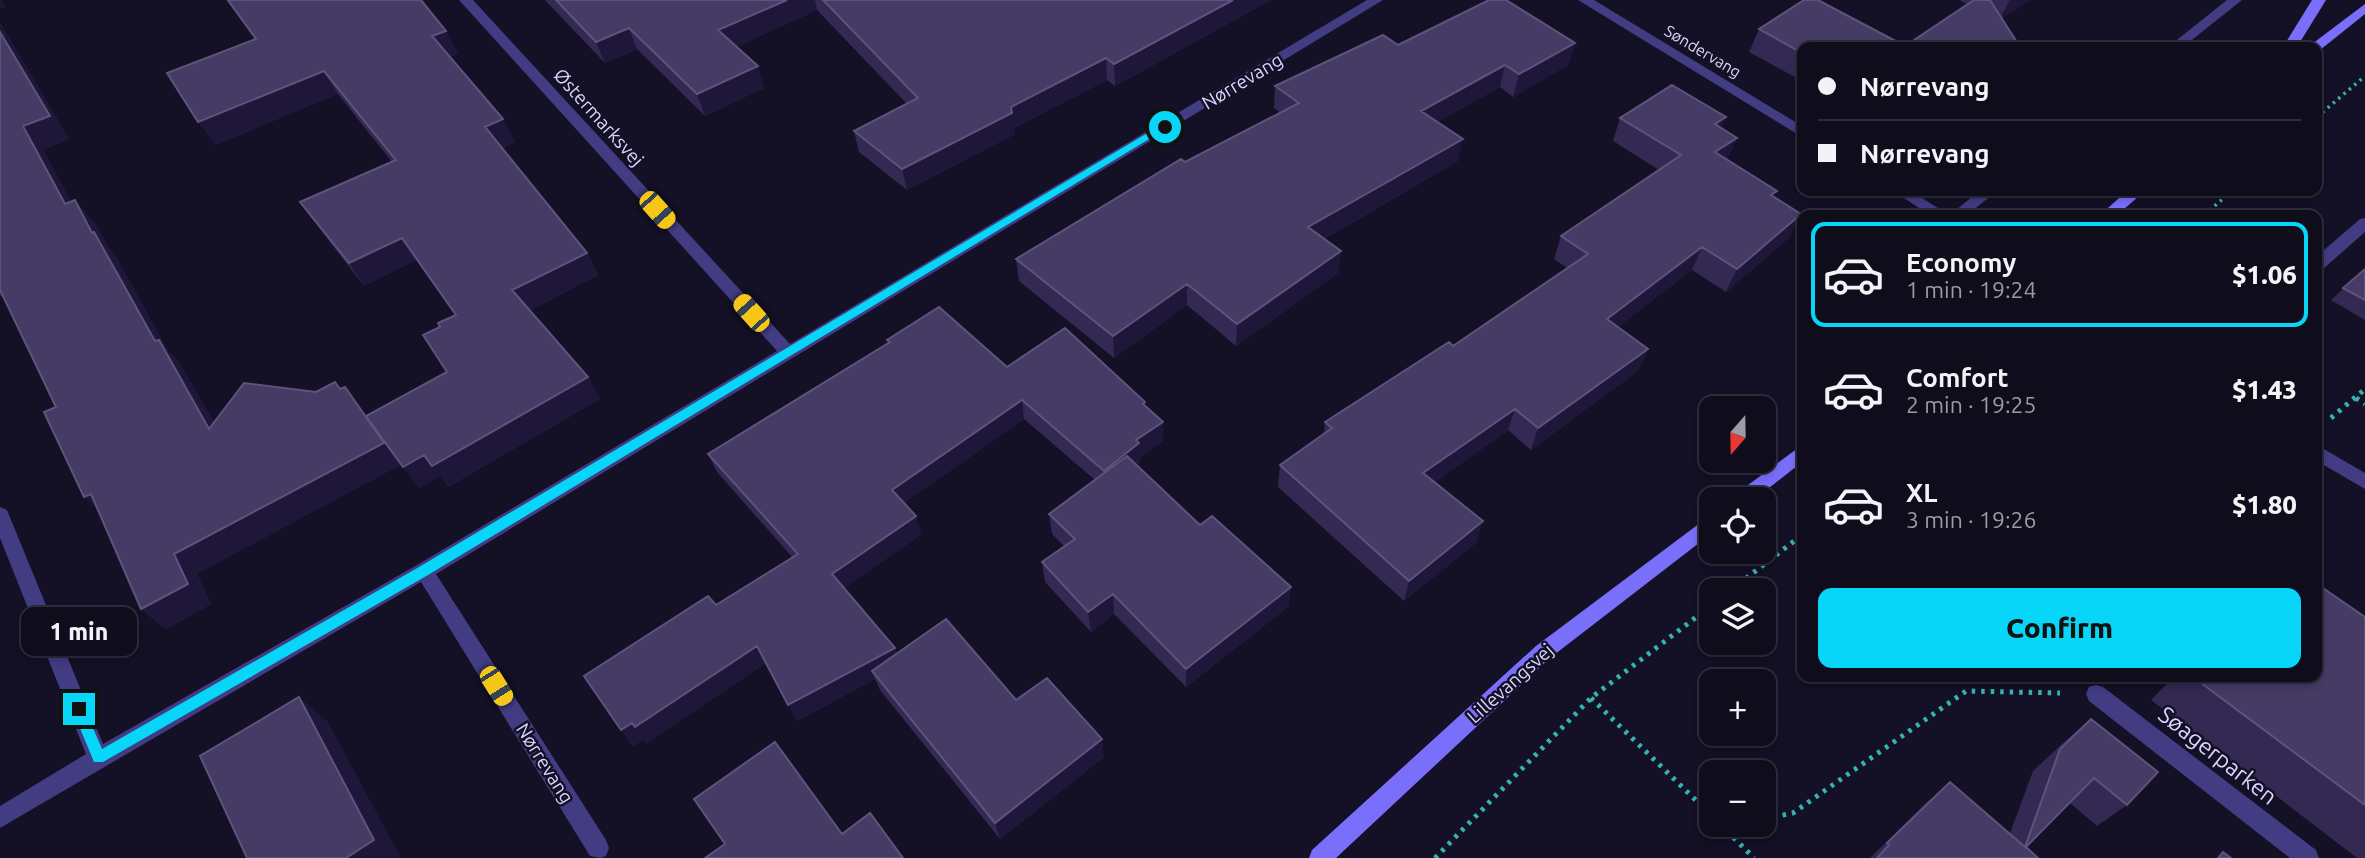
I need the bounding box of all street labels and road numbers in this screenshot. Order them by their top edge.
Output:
street label: Søndervang [1662,21,1744,81]
street label: Nørrevang [1198,48,1286,114]
street label: Østermarksvej [549,64,649,170]
street label: Lillevangsvej [1462,639,1558,727]
street label: Søagerparken [2154,701,2282,809]
street label: Nørrevang [512,719,578,807]

